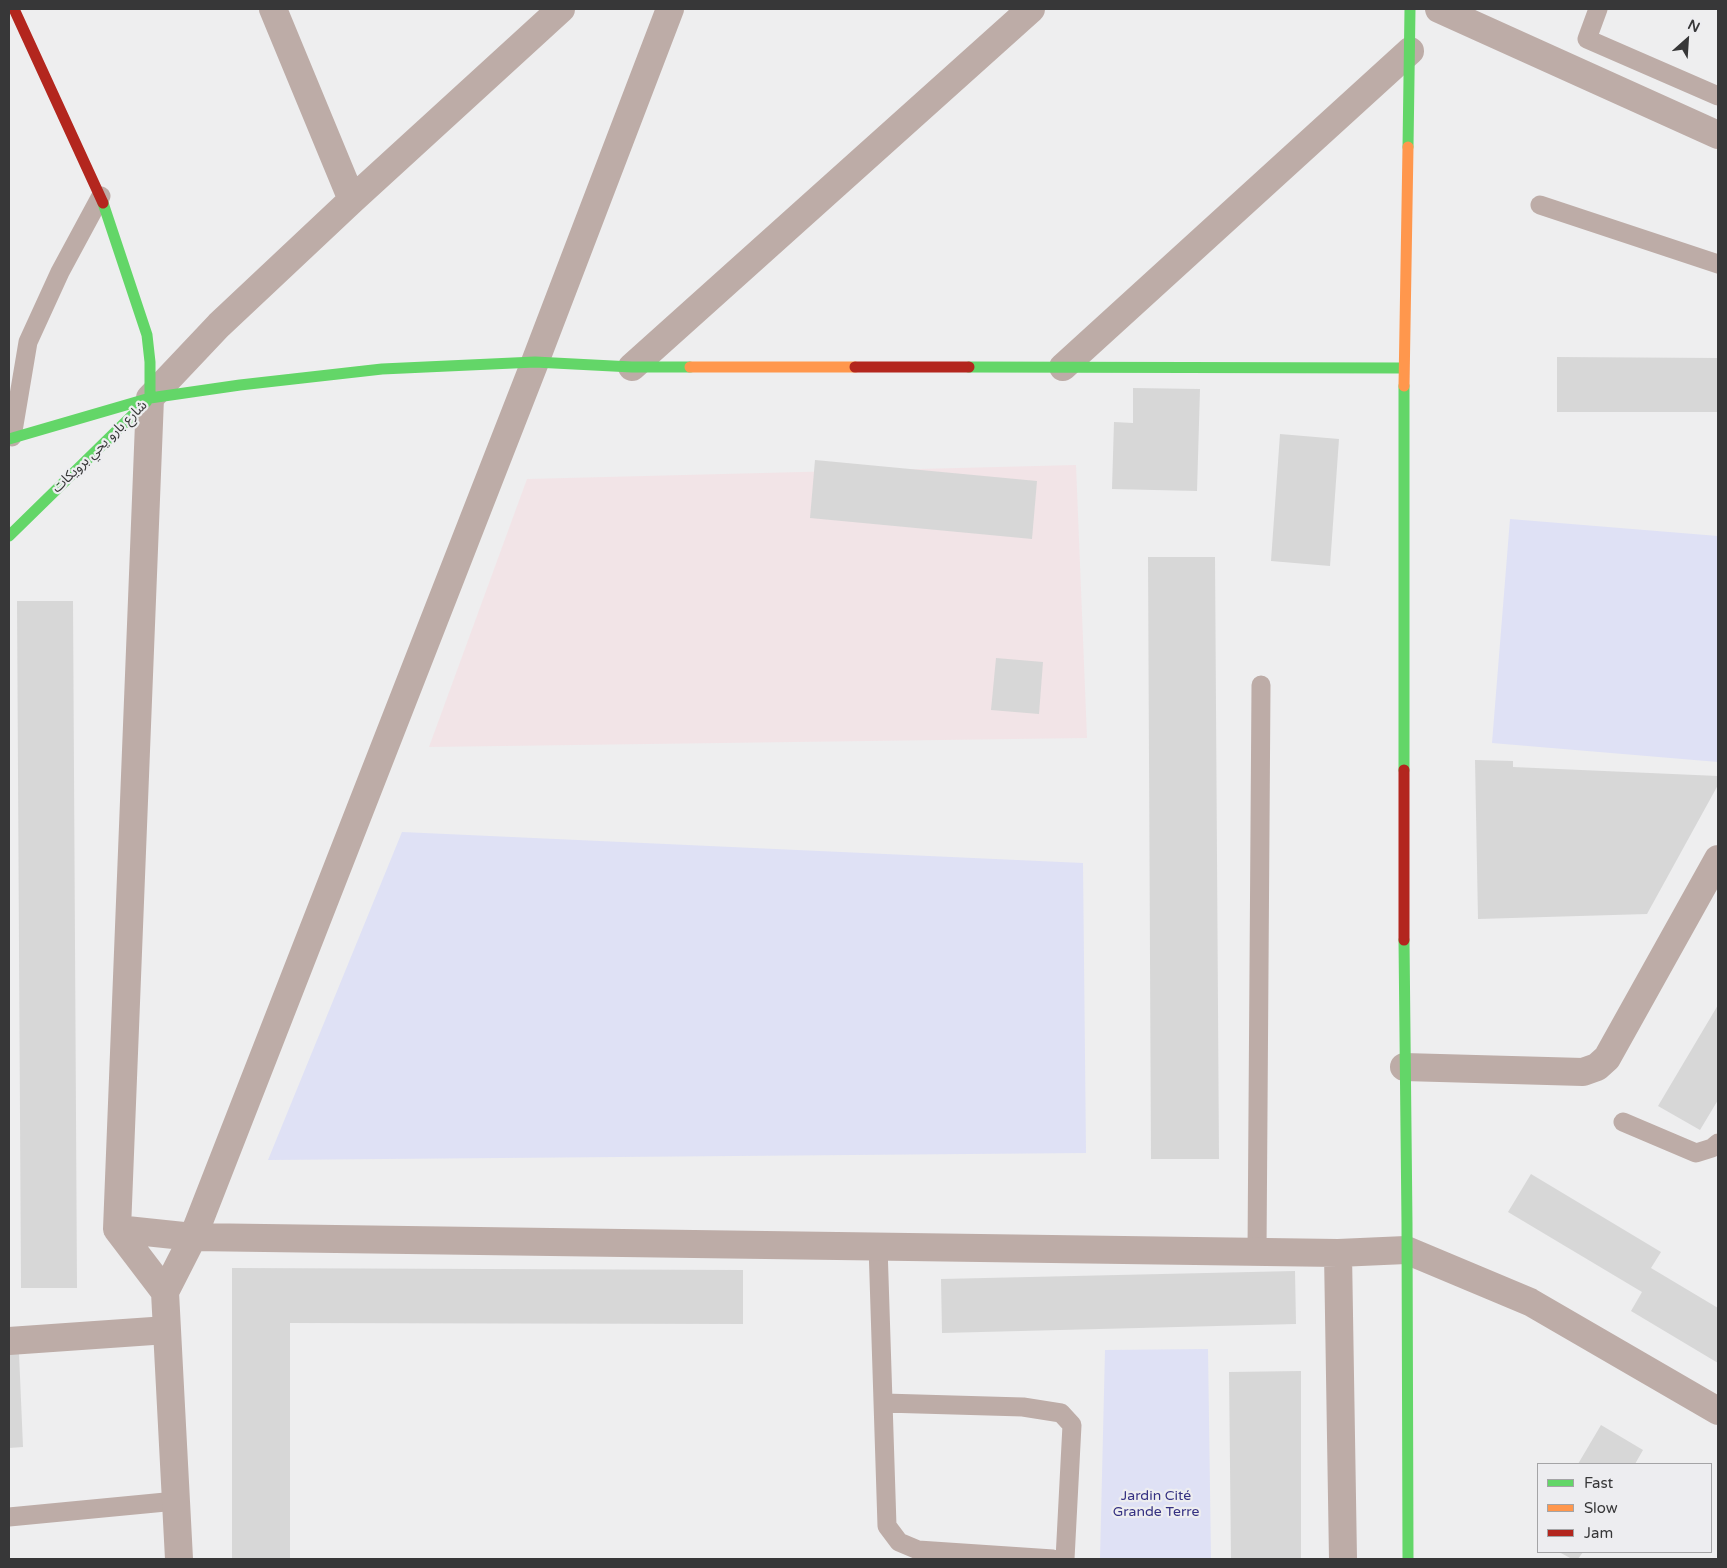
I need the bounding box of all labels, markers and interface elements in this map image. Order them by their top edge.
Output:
north arrow [1662,15,1712,65]
text: N [1685,16,1703,36]
street label: شارع بارو يحي برويكات [49,397,151,497]
legend [1537,1463,1712,1553]
text: Fast [1584,1474,1613,1492]
park label: Jardin Cité Grande Terre [1113,1488,1199,1520]
text: Slow [1584,1499,1618,1517]
text: Jam [1584,1524,1613,1542]

